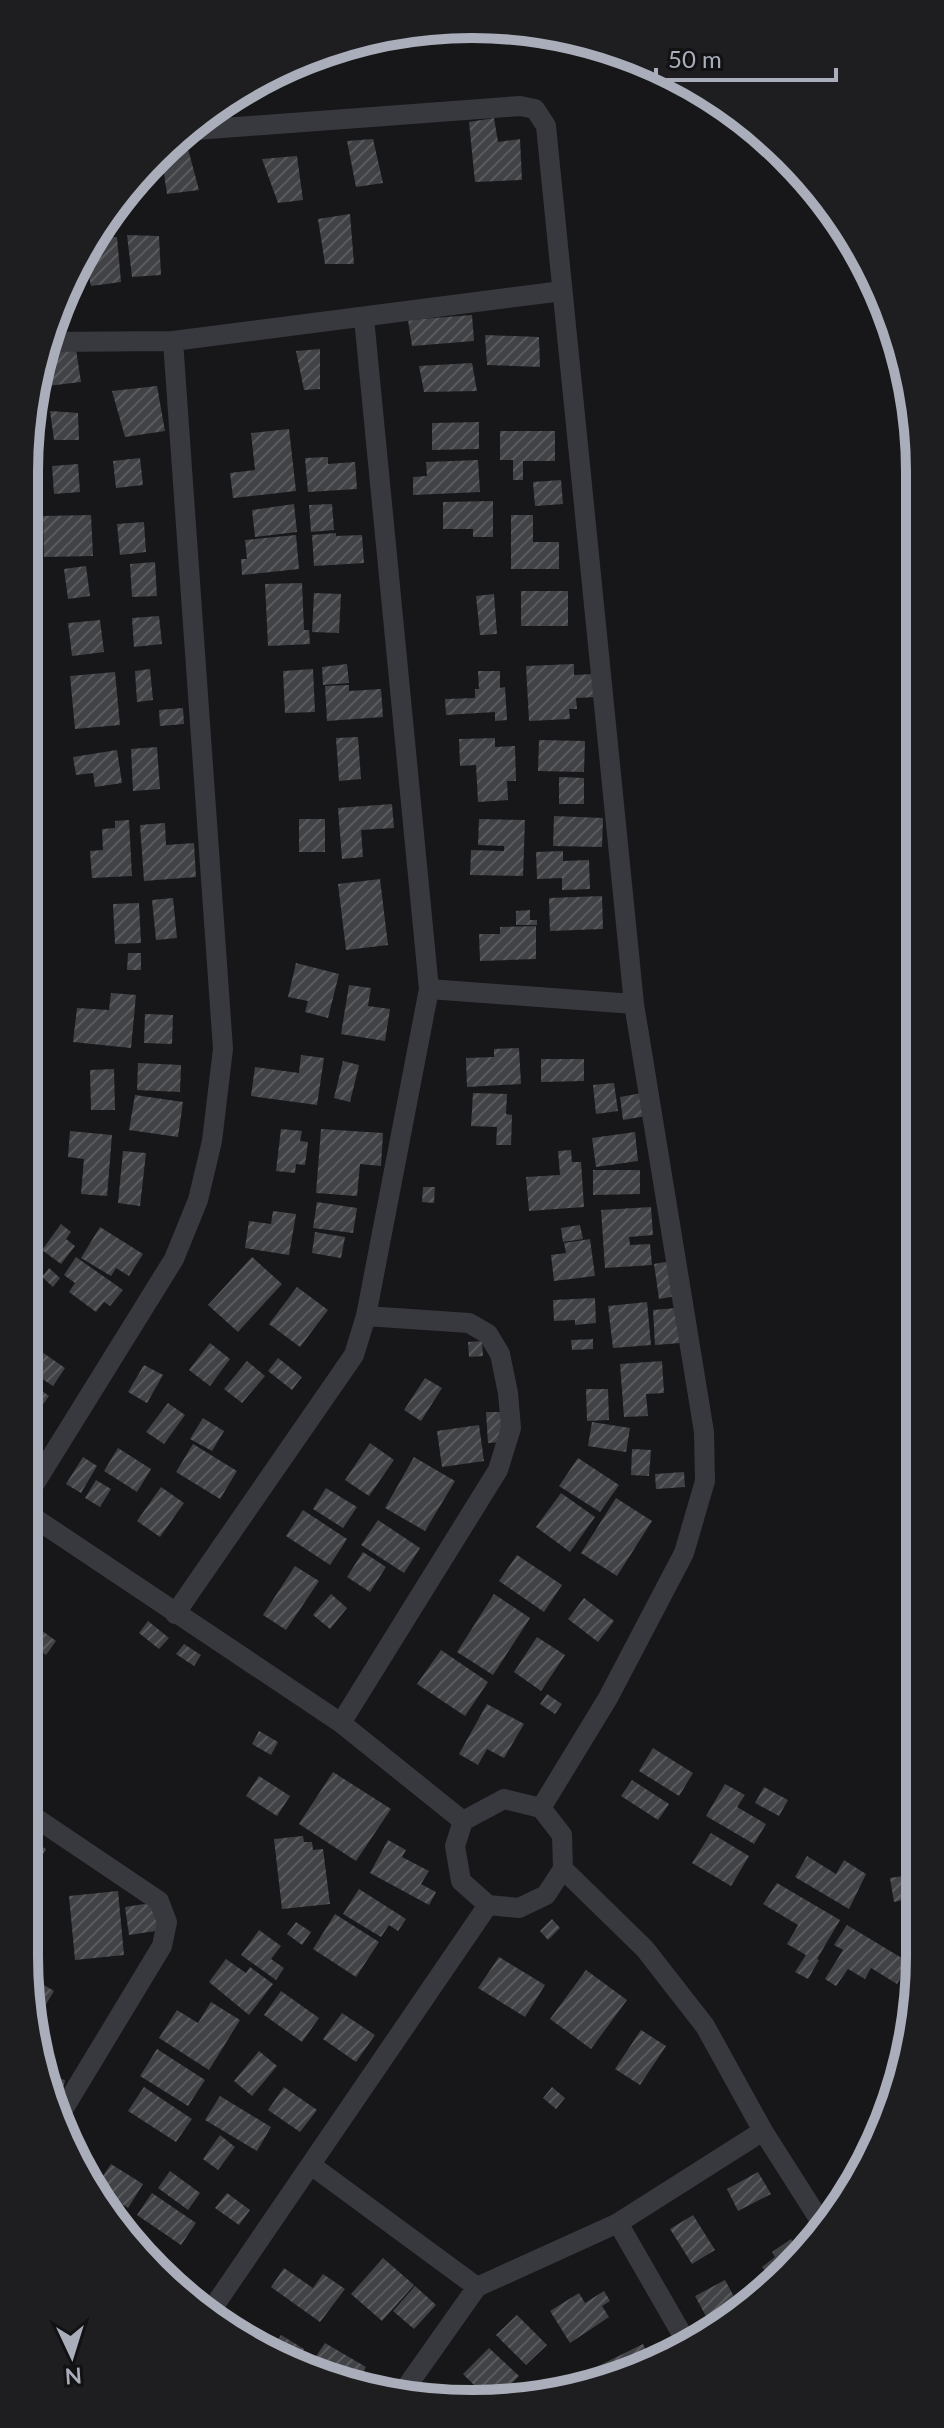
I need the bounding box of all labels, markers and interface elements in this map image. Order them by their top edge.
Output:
scale bar [656,32,836,82]
text: 50 m [668,44,722,73]
north arrow [32,2316,112,2396]
text: N [64,2362,83,2391]

